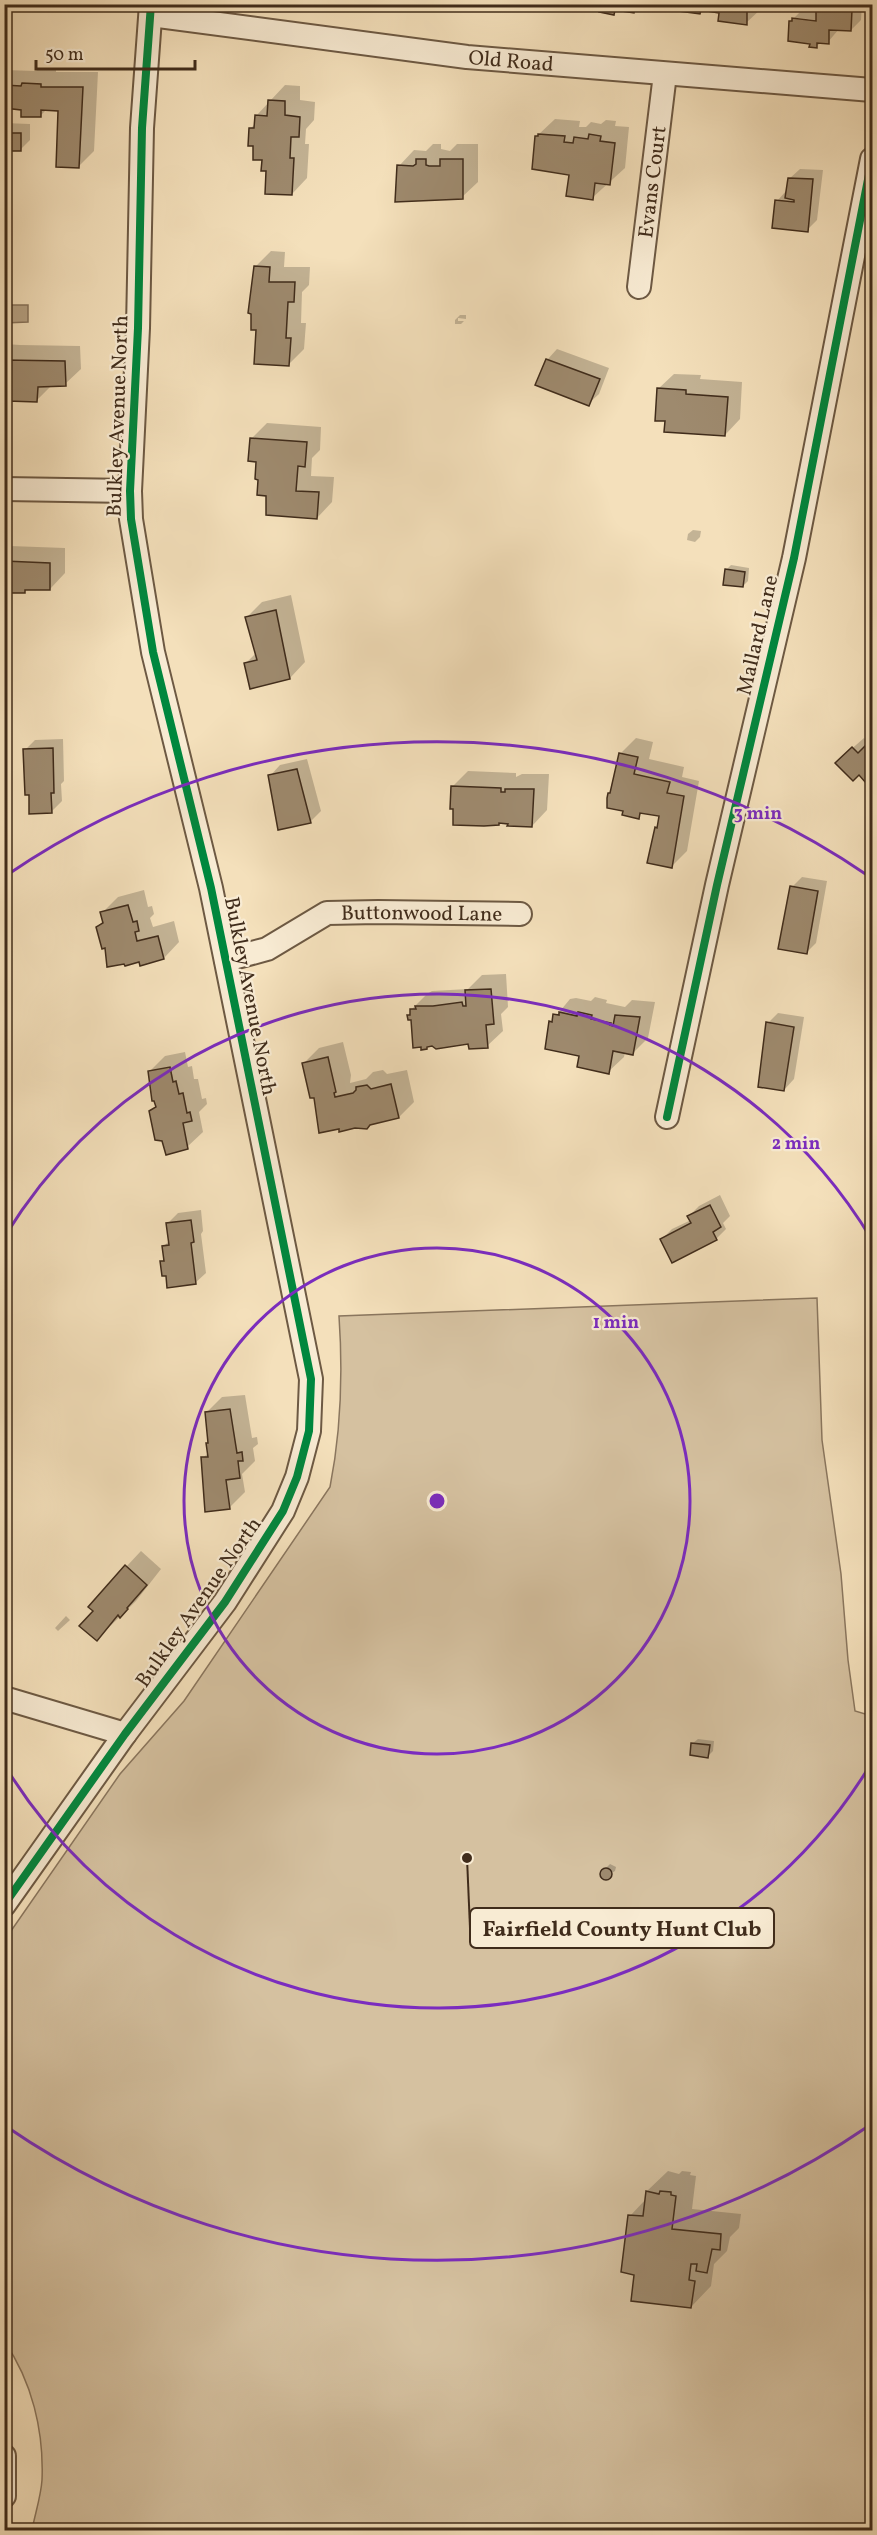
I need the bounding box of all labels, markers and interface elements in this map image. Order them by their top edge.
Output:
scale bar [36,33,195,71]
text: 50 m [45,43,84,68]
street label: Old Road [467,44,555,80]
street label: Evans Court [632,124,675,240]
street label: Bulkley Avenue North [100,315,137,517]
street label: Mallard Lane [731,572,786,698]
text: 3 min [734,802,782,827]
street label: Bulkley Avenue North [216,894,283,1098]
street label: Buttonwood Lane [341,899,502,930]
text: 2 min [772,1132,820,1157]
text: 1 min [593,1311,639,1336]
centre of rings [427,1491,447,1511]
street label: Bulkley Avenue North [129,1512,269,1694]
callout: Fairfield County Hunt Club [470,1908,774,1948]
text: Fairfield County Hunt Club [483,1915,761,1946]

